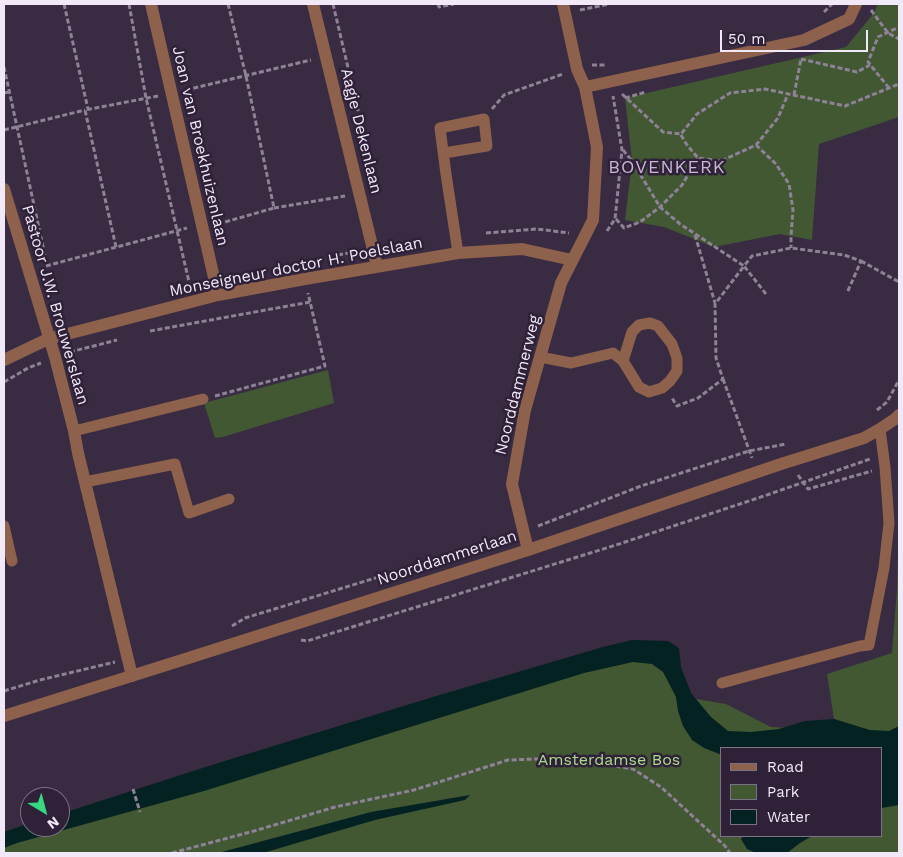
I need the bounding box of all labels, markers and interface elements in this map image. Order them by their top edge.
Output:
scale bar [723,20,870,52]
text: 50 m [728,30,765,48]
street label: Joan van Broekhuizenlaan [168,44,232,248]
street label: Aagje Dekenlaan [336,66,386,196]
district label: BOVENKERK [607,157,727,179]
street label: Pastoor J.W. Brouwerslaan [17,203,93,407]
street label: Monseigneur doctor H. Poelslaan [168,233,424,301]
street label: Noorddammerweg [491,313,545,457]
street label: Noorddammerlaan [375,526,519,590]
legend [720,747,883,837]
park label: Amsterdamse Bos [538,750,680,770]
text: Road [767,758,804,776]
text: Park [767,783,799,801]
north arrow [20,787,70,837]
text: Water [767,808,810,826]
text: N [44,814,62,833]

